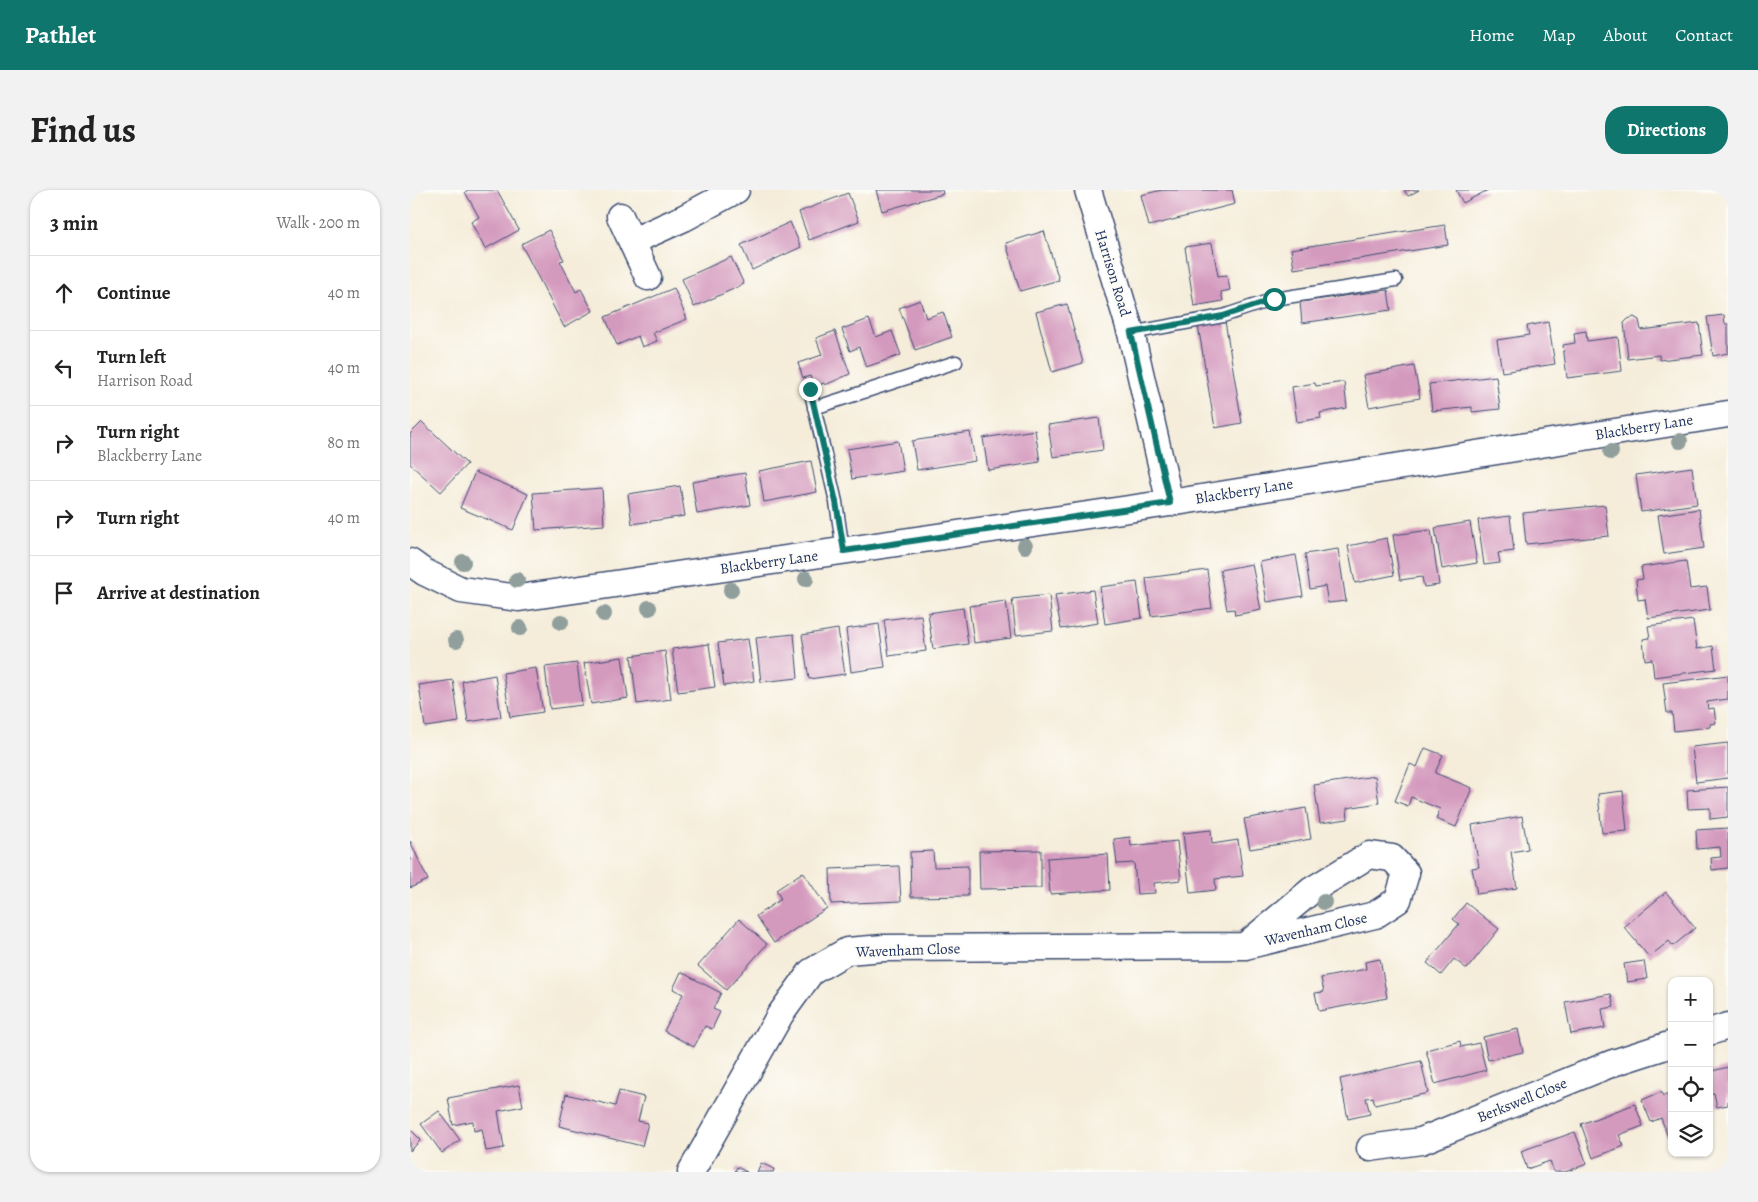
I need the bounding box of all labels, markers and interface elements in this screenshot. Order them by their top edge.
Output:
text: Pathlet [25,19,96,51]
text: Home [1469,23,1514,47]
text: Map [1542,23,1575,47]
text: About [1603,23,1647,47]
text: Contact [1675,23,1733,47]
text: Find us [30,106,136,154]
button: Directions [1605,106,1728,154]
text: 3 min [50,209,98,237]
text: Walk · 200 m [276,212,360,234]
street label: Harrison Road [1090,227,1136,320]
icon: ahead [50,279,78,307]
text: Continue [97,280,171,306]
text: 40 m [328,282,360,304]
route start [1263,288,1286,311]
text: Turn left [97,344,166,370]
icon: left [50,354,78,382]
text: 40 m [328,357,360,379]
text: Harrison Road [97,370,193,392]
route end [799,378,822,401]
street label: Blackberry Lane [1594,409,1695,445]
text: Turn right [97,419,179,445]
icon: right [50,429,78,457]
text: 80 m [327,432,360,454]
text: Blackberry Lane [97,445,202,467]
street label: Blackberry Lane [1194,473,1295,509]
icon: right [50,504,78,532]
text: Turn right [97,505,179,531]
text: 40 m [328,507,360,529]
street label: Blackberry Lane [719,545,820,579]
icon: arrive [50,579,78,607]
text: Arrive at destination [97,580,260,606]
street label: Wavenham Close [1262,907,1369,951]
street label: Wavenham Close [854,938,961,962]
map controls [1668,977,1713,1157]
button: + [1668,977,1713,1022]
button: − [1668,1022,1713,1067]
button: locate [1668,1067,1713,1112]
street label: Berkswell Close [1474,1073,1570,1127]
button: layers [1668,1112,1713,1157]

